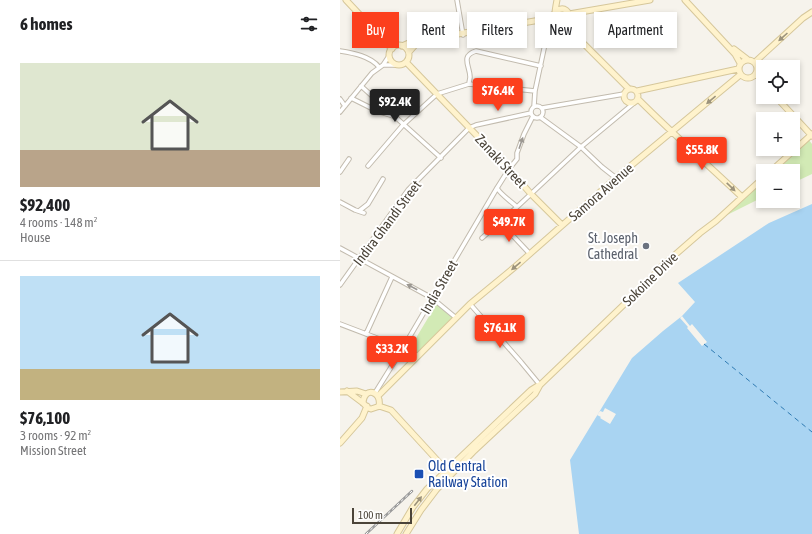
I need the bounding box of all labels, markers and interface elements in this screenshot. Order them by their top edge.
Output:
chip: Buy [352,12,399,48]
chip: Rent [407,12,459,48]
chip: Filters [467,12,527,48]
chip: New [535,12,586,48]
chip: Apartment [594,12,677,48]
icon: filters [298,13,320,35]
text: 6 homes [20,14,73,34]
one-way arrow [778,32,788,41]
map controls [756,60,800,208]
button: locate [756,60,800,104]
pin: $76.4K [465,78,531,112]
text: $76.4K [482,83,514,98]
icon: home [134,89,206,161]
pin: $92.4K [362,89,428,123]
text: $92.4K [379,94,411,109]
one-way arrow [705,95,716,104]
button: + [756,112,800,156]
street label: Zanaki Street [472,131,530,191]
one-way arrow [518,136,524,148]
pin: $55.8K [669,137,735,171]
text: $55.8K [686,142,718,157]
street label: Samora Avenue [566,160,636,224]
button: − [756,164,800,208]
street label: Indira Ghandi Street [350,177,424,269]
one-way arrow [726,183,736,192]
text: $92,400 [20,195,70,215]
pin: $49.7K [476,209,542,243]
text: $49.7K [493,214,525,229]
text: 4 rooms · 148 m² [20,215,97,230]
text: House [20,230,50,245]
place label: St. Joseph Cathedral [587,230,638,262]
marker: St. Joseph Cathedral [641,241,651,251]
street label: Sokoine Drive [619,249,681,309]
street label: India Street [417,257,461,317]
one-way arrow [510,261,521,270]
one-way arrow [406,284,418,291]
icon: home [134,302,206,374]
pin: $76.1K [467,315,533,349]
text: $76.1K [484,320,516,335]
pin: $33.2K [359,336,425,370]
text: $33.2K [376,341,408,356]
text: $76,100 [20,408,70,428]
text: 3 rooms · 92 m² [20,428,91,443]
text: Mission Street [20,443,87,458]
place label: Old Central Railway Station [428,458,508,490]
marker: Old Central Railway Station [413,468,425,480]
one-way arrow [414,495,422,506]
scale bar [352,506,412,525]
text: 100 m [358,509,383,521]

